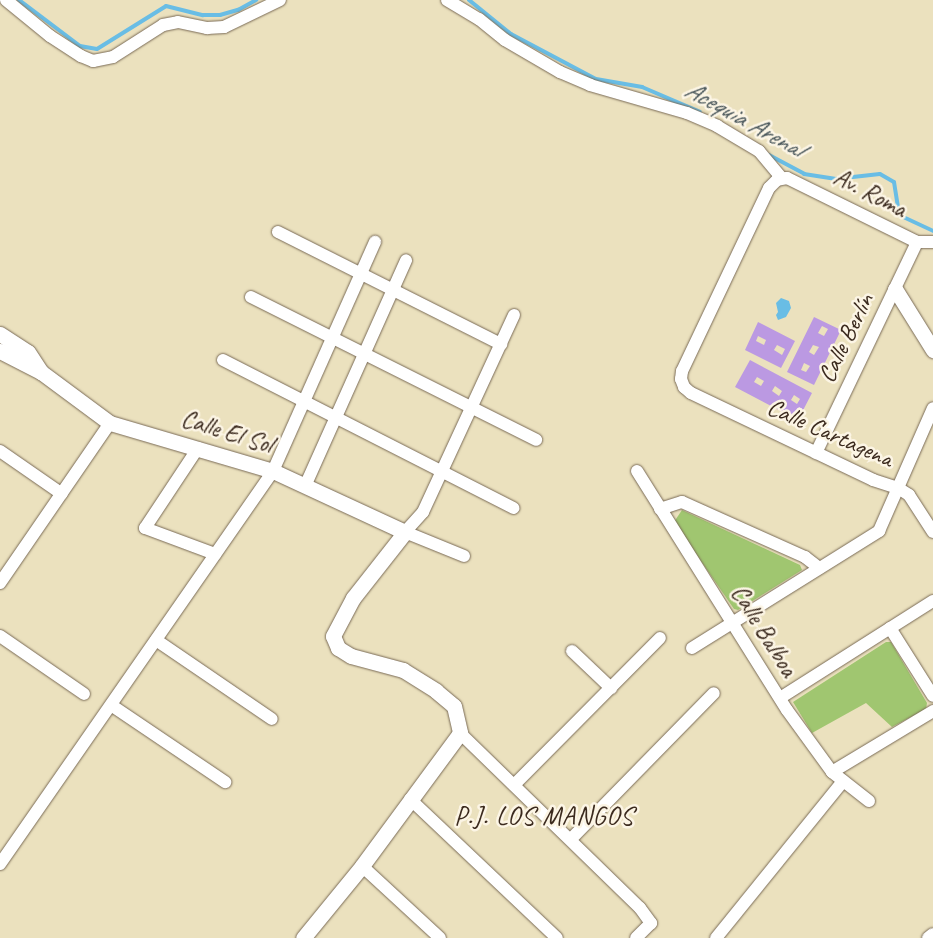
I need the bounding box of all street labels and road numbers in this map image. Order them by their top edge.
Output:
street label: Av. Roma [829,162,911,224]
street label: Calle Berlín [812,288,880,388]
street label: Calle Cartagena [762,392,898,474]
street label: Calle El Sol [178,404,276,460]
street label: Calle Balboa [724,579,804,683]

